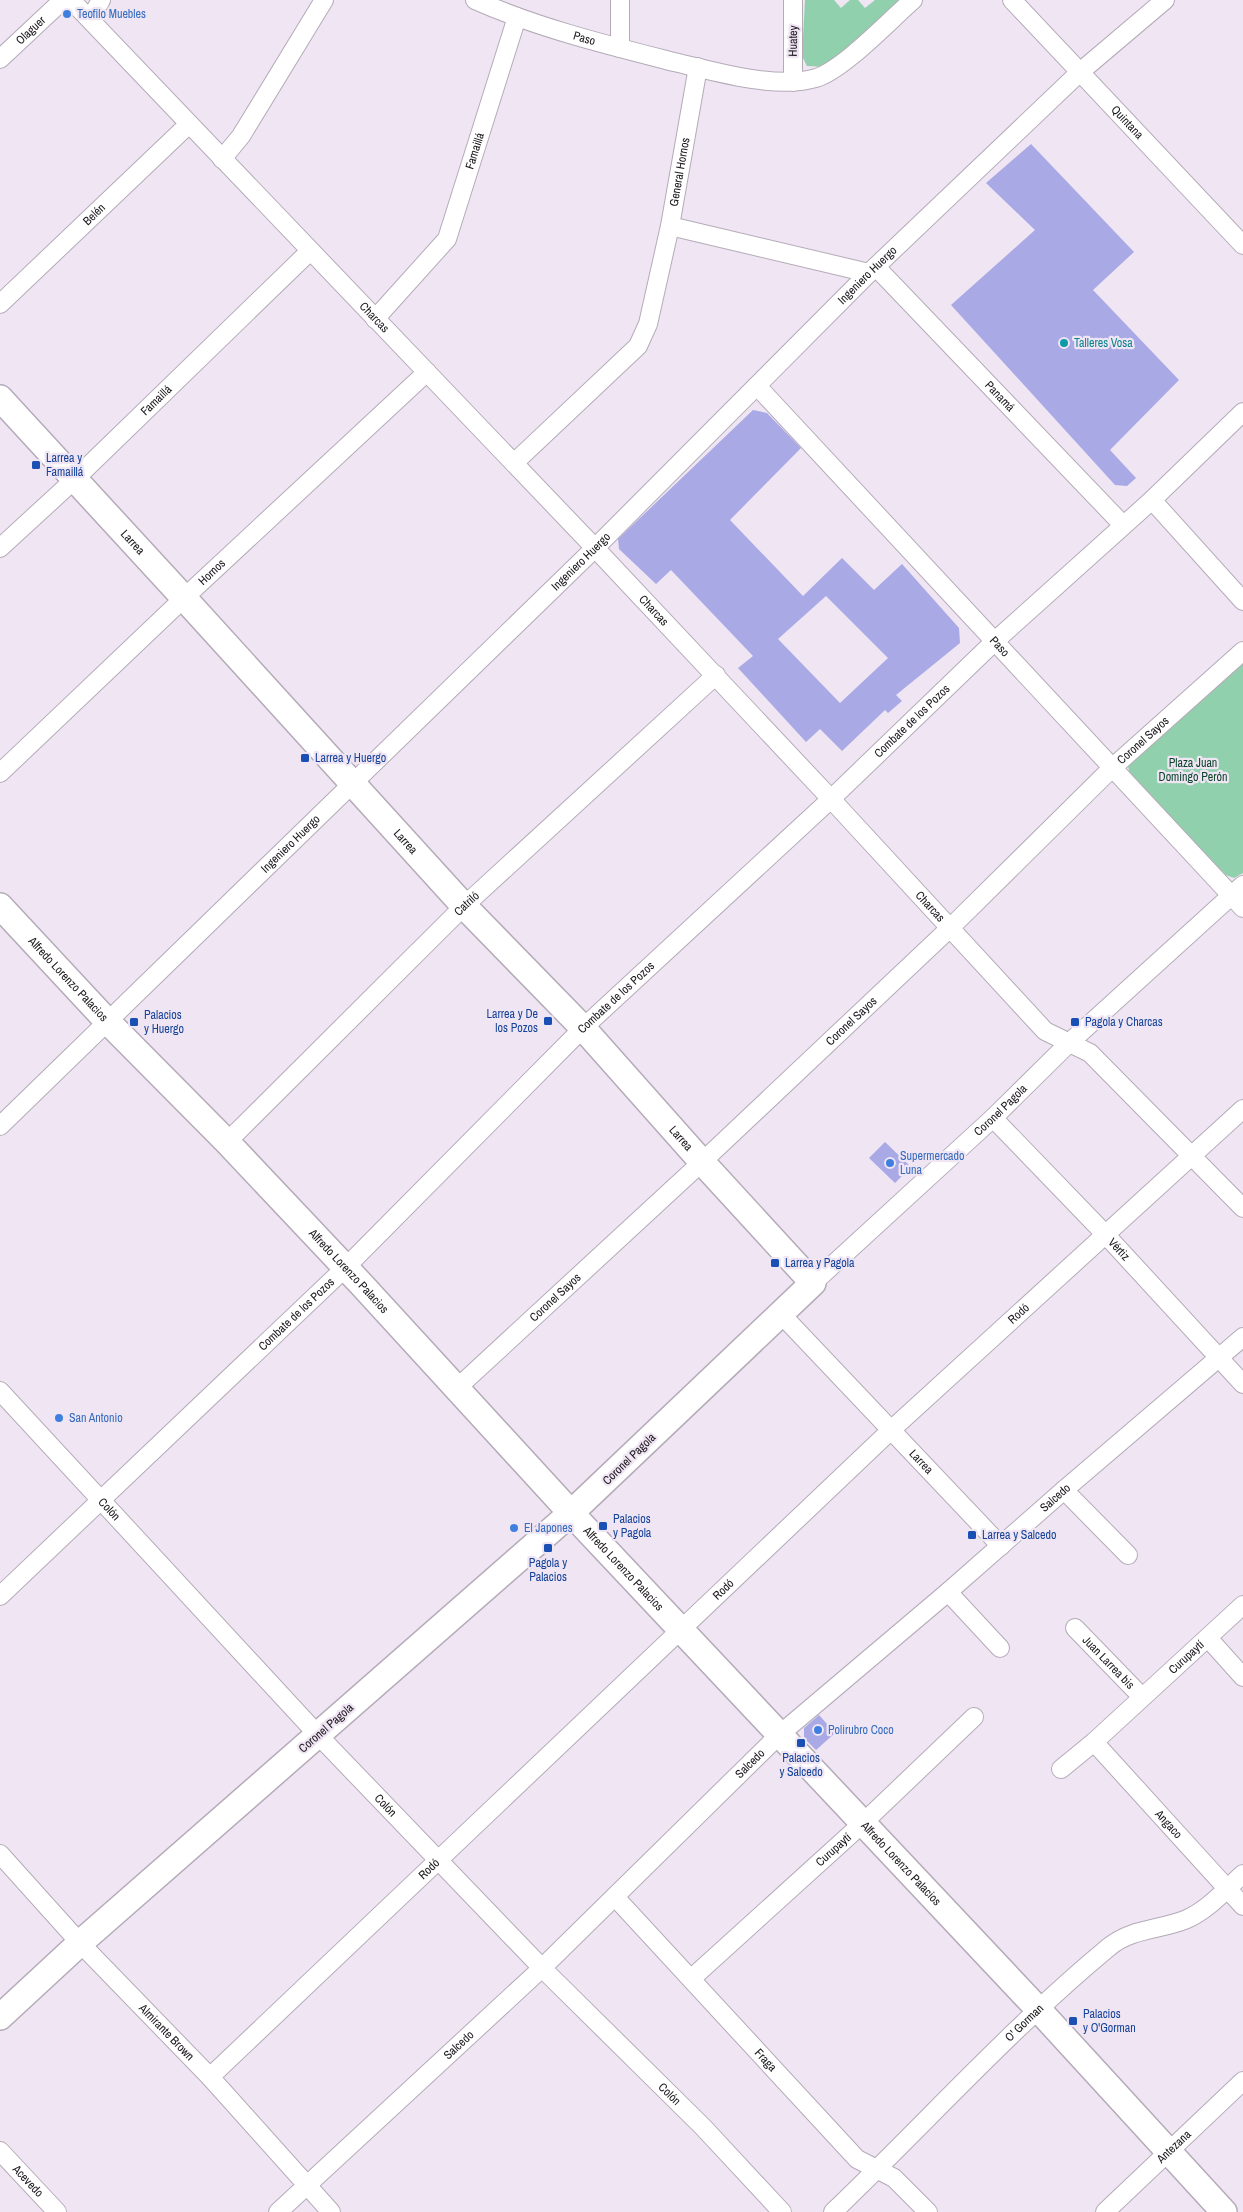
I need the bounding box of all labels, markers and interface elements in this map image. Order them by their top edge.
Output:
place label: Teofilo Muebles [77,6,146,22]
marker: Teofilo Muebles [61,8,73,20]
street label: Olaguer [12,12,49,48]
street label: Huatey [785,25,801,57]
street label: Paso [571,28,597,49]
street label: Quintana [1108,102,1147,143]
street label: Famaillá [462,130,488,171]
street label: General Hornos [666,136,693,208]
street label: Belén [79,200,109,229]
street label: Ingeniero Huergo [834,243,900,308]
street label: Charcas [356,299,393,336]
place label: Talleres Vosa [1074,335,1133,351]
marker: Talleres Vosa [1058,337,1070,349]
street label: Panamá [981,378,1019,415]
street label: Famaillá [137,381,176,419]
place label: Larrea y Famaillá [46,450,84,480]
marker: Larrea y Famaillá [30,459,42,471]
street label: Larrea [117,526,149,559]
street label: Ingeniero Huergo [548,529,614,594]
street label: Hornos [195,555,229,589]
street label: Charcas [635,592,672,629]
street label: Paso [986,633,1013,660]
street label: Combate de los Pozos [871,681,953,761]
street label: Coronel Sayos [1114,713,1173,768]
place label: Larrea y Huergo [315,750,386,766]
marker: Larrea y Huergo [299,752,311,764]
park label: Plaza Juan Domingo Perón [1159,755,1227,785]
street label: Ingeniero Huergo [257,811,324,876]
street label: Larrea [390,826,421,858]
street label: Catriló [451,888,483,919]
street label: Charcas [912,888,949,925]
street label: Alfredo Lorenzo Palacios [24,933,112,1025]
street label: Combate de los Pozos [574,958,658,1037]
street label: Coronel Sayos [822,993,880,1049]
place label: Larrea y De los Pozos [487,1006,538,1036]
place label: Palacios y Huergo [144,1007,184,1037]
place label: Pagola y Charcas [1085,1014,1163,1030]
marker: Larrea y De los Pozos [542,1015,554,1027]
marker: Palacios y Huergo [128,1016,140,1028]
marker: Pagola y Charcas [1069,1016,1081,1028]
street label: Coronel Pagola [971,1080,1031,1140]
street label: Larrea [666,1122,697,1155]
place label: Supermercado Luna [900,1148,965,1178]
marker: Supermercado Luna [884,1157,896,1169]
street label: Alfredo Lorenzo Palacios [305,1225,392,1317]
street label: Vértiz [1105,1235,1134,1264]
place label: Larrea y Pagola [785,1255,855,1271]
marker: Larrea y Pagola [769,1257,781,1269]
street label: Coronel Sayos [526,1270,584,1325]
street label: Combate de los Pozos [255,1274,338,1354]
street label: Rodó [1005,1300,1033,1328]
place label: San Antonio [69,1410,123,1426]
marker: San Antonio [53,1412,65,1424]
street label: Coronel Pagola [599,1429,659,1488]
street label: Larrea [905,1446,937,1478]
street label: Salcedo [1037,1480,1074,1515]
street label: Colón [95,1494,124,1524]
place label: Palacios y Pagola [613,1511,652,1541]
place label: El Japones [524,1520,573,1536]
marker: Palacios y Pagola [597,1520,609,1532]
marker: El Japones [508,1522,520,1534]
street label: Alfredo Lorenzo Palacios [579,1522,667,1614]
place label: Larrea y Salcedo [982,1527,1056,1543]
marker: Larrea y Salcedo [966,1529,978,1541]
marker: Pagola y Palacios [542,1542,554,1554]
place label: Pagola y Palacios [529,1555,567,1585]
street label: Rodó [709,1575,737,1603]
street label: Juan Larrea bis [1079,1632,1138,1693]
street label: Curupaytí [1165,1637,1208,1678]
street label: Coronel Pagola [295,1699,357,1756]
place label: Polirubro Coco [828,1722,894,1738]
marker: Polirubro Coco [812,1724,824,1736]
marker: Palacios y Salcedo [795,1737,807,1749]
street label: Salcedo [732,1745,768,1782]
place label: Palacios y Salcedo [779,1750,823,1780]
street label: Colón [371,1790,400,1820]
street label: Angaco [1151,1806,1186,1842]
street label: Alfredo Lorenzo Palacios [857,1817,945,1909]
street label: Curupaytí [812,1829,855,1870]
street label: Rodó [415,1855,443,1883]
street label: Almirante Brown [135,2000,198,2064]
street label: O' Gorman [1001,2000,1047,2045]
place label: Palacios y O'Gorman [1083,2006,1136,2036]
marker: Palacios y O'Gorman [1067,2015,1079,2027]
street label: Salcedo [440,2027,477,2063]
street label: Fraga [751,2045,781,2075]
street label: Colón [655,2079,684,2109]
street label: Antezana [1153,2126,1195,2167]
street label: Acevedo [8,2161,47,2200]

